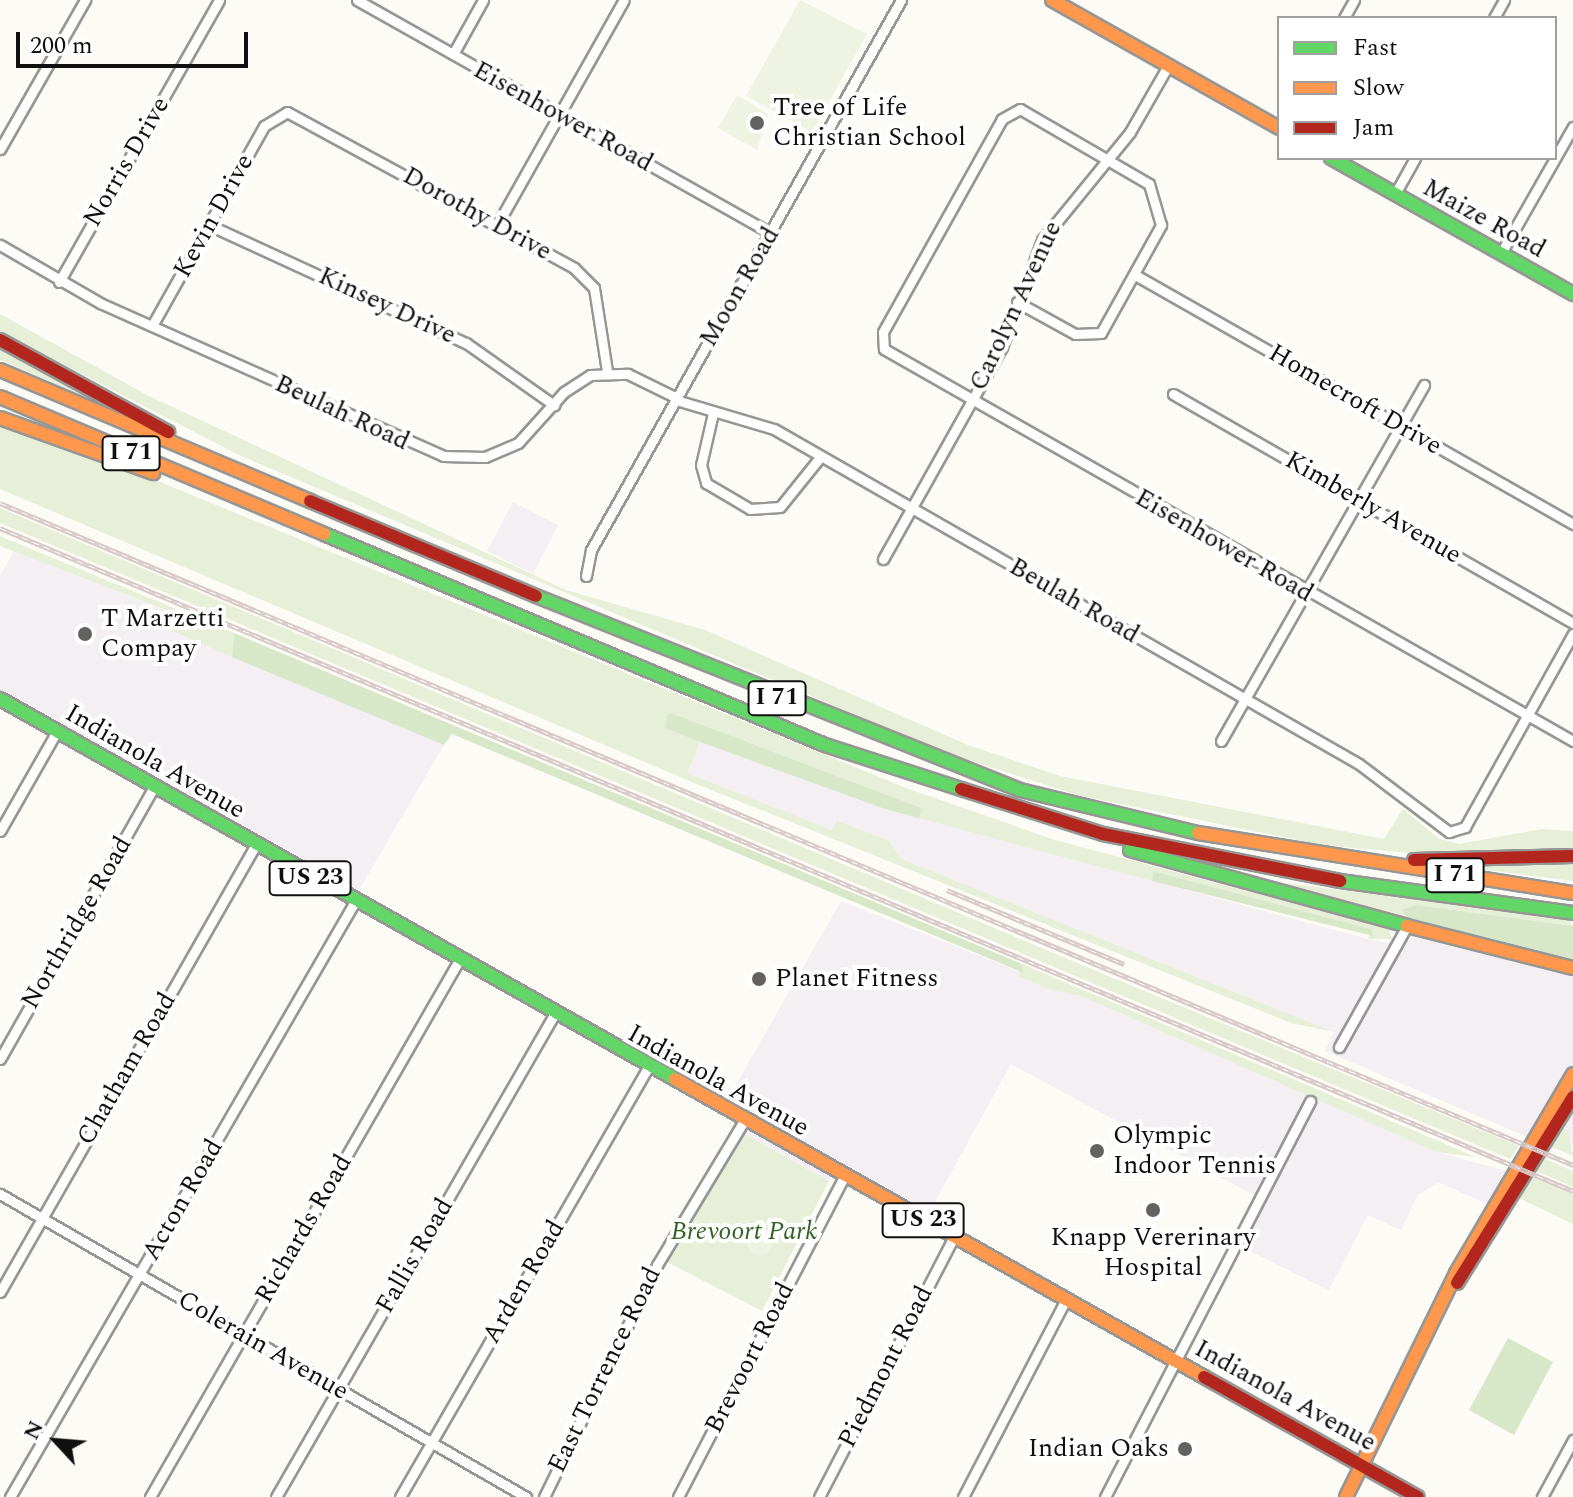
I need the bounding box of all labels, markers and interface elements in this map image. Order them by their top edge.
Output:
scale bar [20,16,252,66]
legend [1277,16,1557,160]
text: 200 m [30,28,93,64]
text: Fast [1353,30,1398,66]
street label: Eisenhower Road [468,55,658,179]
text: Slow [1353,70,1404,106]
street label: Norris Drive [77,91,177,233]
place label: Tree of Life Christian School [773,92,966,154]
text: Jam [1353,110,1394,146]
marker: Tree of Life Christian School [748,114,766,132]
street label: Kevin Drive [167,149,261,283]
street label: Dorothy Drive [397,160,557,268]
street label: Maize Road [1417,172,1551,266]
street label: Carolyn Avenue [963,216,1069,396]
street label: Moon Road [693,221,787,353]
street label: Kinsey Drive [313,261,461,351]
street label: Homecroft Drive [1263,338,1447,462]
street label: Beulah Road [270,368,414,458]
road number: I 71 [101,433,161,473]
street label: Kimberly Avenue [1279,445,1467,571]
street label: Eisenhower Road [1129,482,1319,610]
street label: Beulah Road [1003,551,1145,651]
place label: T Marzetti Compay [101,603,224,664]
marker: T Marzetti Compay [76,625,94,643]
road number: I 71 [747,678,807,718]
street label: Indianola Avenue [60,698,250,826]
street label: Northridge Road [15,831,139,1015]
road number: I 71 [1425,855,1485,895]
road number: US 23 [268,858,352,898]
place label: Planet Fitness [775,963,939,995]
marker: Planet Fitness [750,970,768,988]
street label: Chatham Road [71,987,183,1151]
street label: Indianola Avenue [622,1018,814,1144]
place label: Olympic Indoor Tennis [1113,1120,1276,1182]
street label: Acton Road [136,1134,230,1266]
marker: Olympic Indoor Tennis [1088,1142,1106,1160]
street label: Richards Road [249,1149,359,1309]
street label: Fallis Road [370,1193,460,1319]
road number: US 23 [881,1200,965,1240]
marker: Knapp Vererinary Hospital [1144,1201,1162,1219]
street label: Arden Road [476,1215,572,1349]
park label: Brevoort Park [671,1216,817,1248]
place label: Knapp Vererinary Hospital [1051,1222,1255,1284]
street label: East Torrence Road [542,1262,668,1478]
street label: Brevoort Road [699,1277,801,1439]
street label: Piedmont Road [832,1281,940,1453]
street label: Colerain Avenue [172,1284,354,1408]
street label: Indianola Avenue [1189,1333,1381,1459]
north arrow [16,1401,96,1481]
text: N [15,1415,53,1446]
place label: Indian Oaks [1028,1433,1169,1465]
marker: Indian Oaks [1176,1440,1194,1458]

